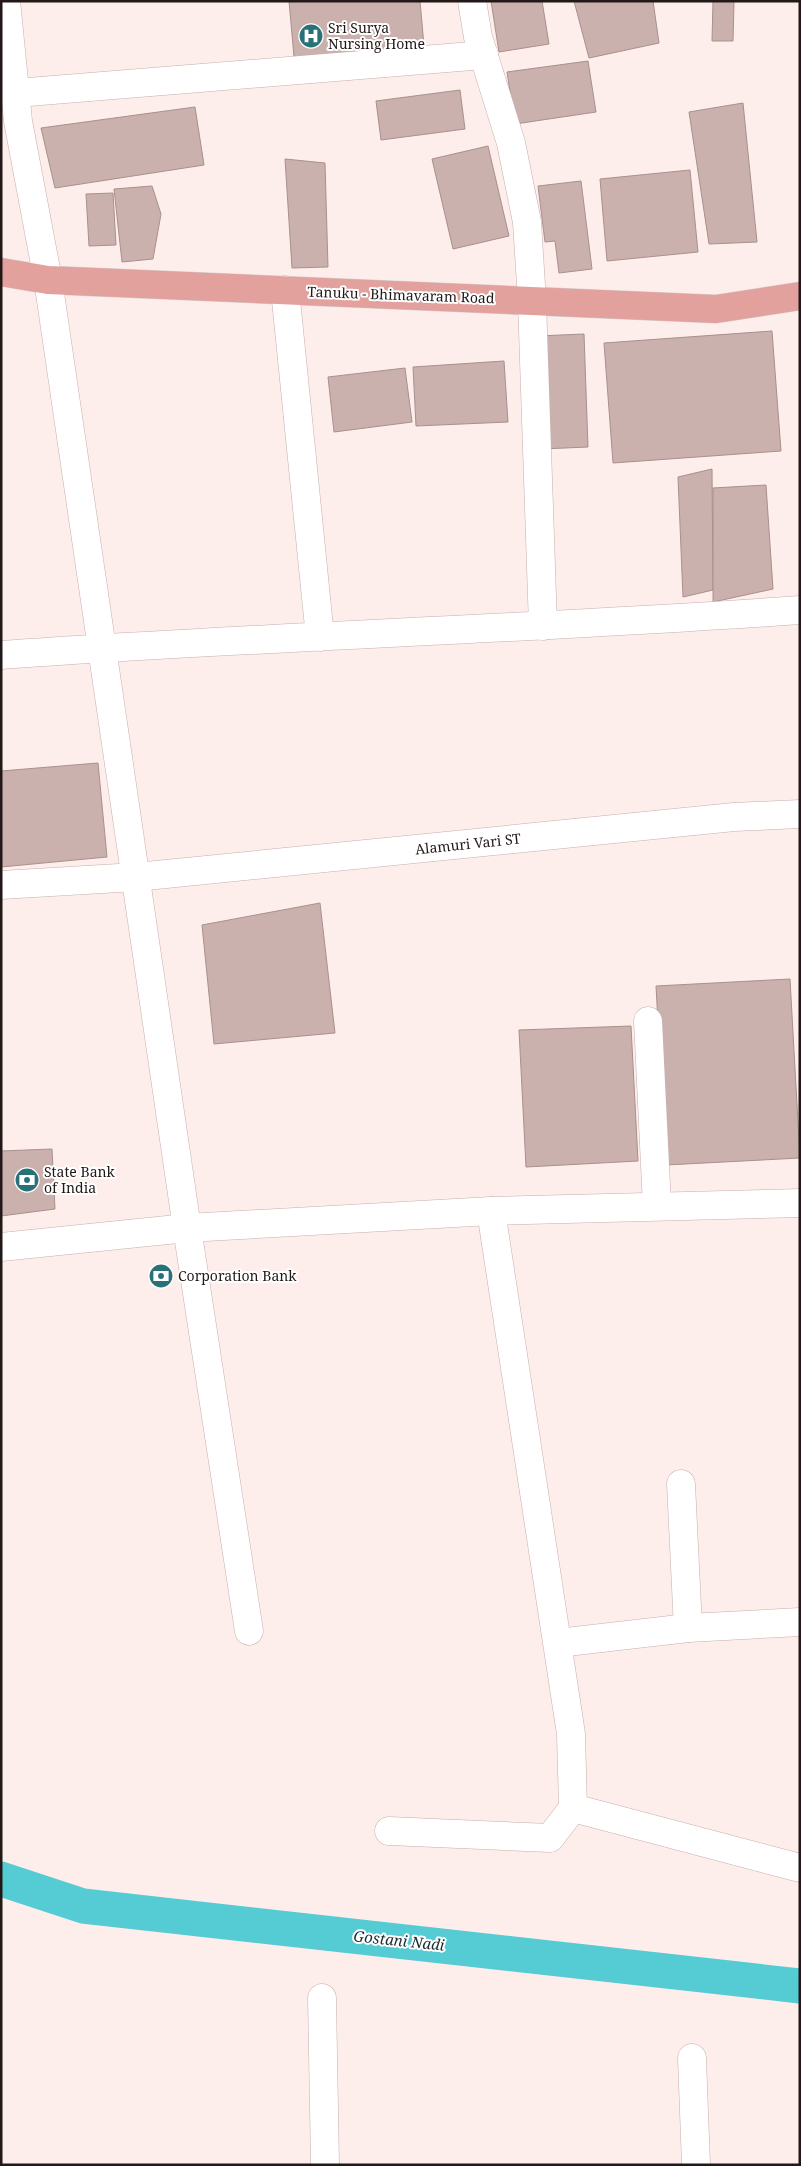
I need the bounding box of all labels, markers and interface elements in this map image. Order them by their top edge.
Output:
place label: Sri Surya Nursing Home [328,18,425,53]
hospital icon: Sri Surya Nursing Home [298,23,324,49]
street label: Tanuku - Bhimavaram Road [307,282,495,307]
street label: Alamuri Vari ST [414,828,522,858]
place label: State Bank of India [44,1162,116,1197]
bank icon: State Bank of India [14,1167,40,1193]
bank icon: Corporation Bank [148,1263,174,1289]
place label: Corporation Bank [178,1266,297,1285]
water label: Gostani Nadi [353,1925,446,1955]

